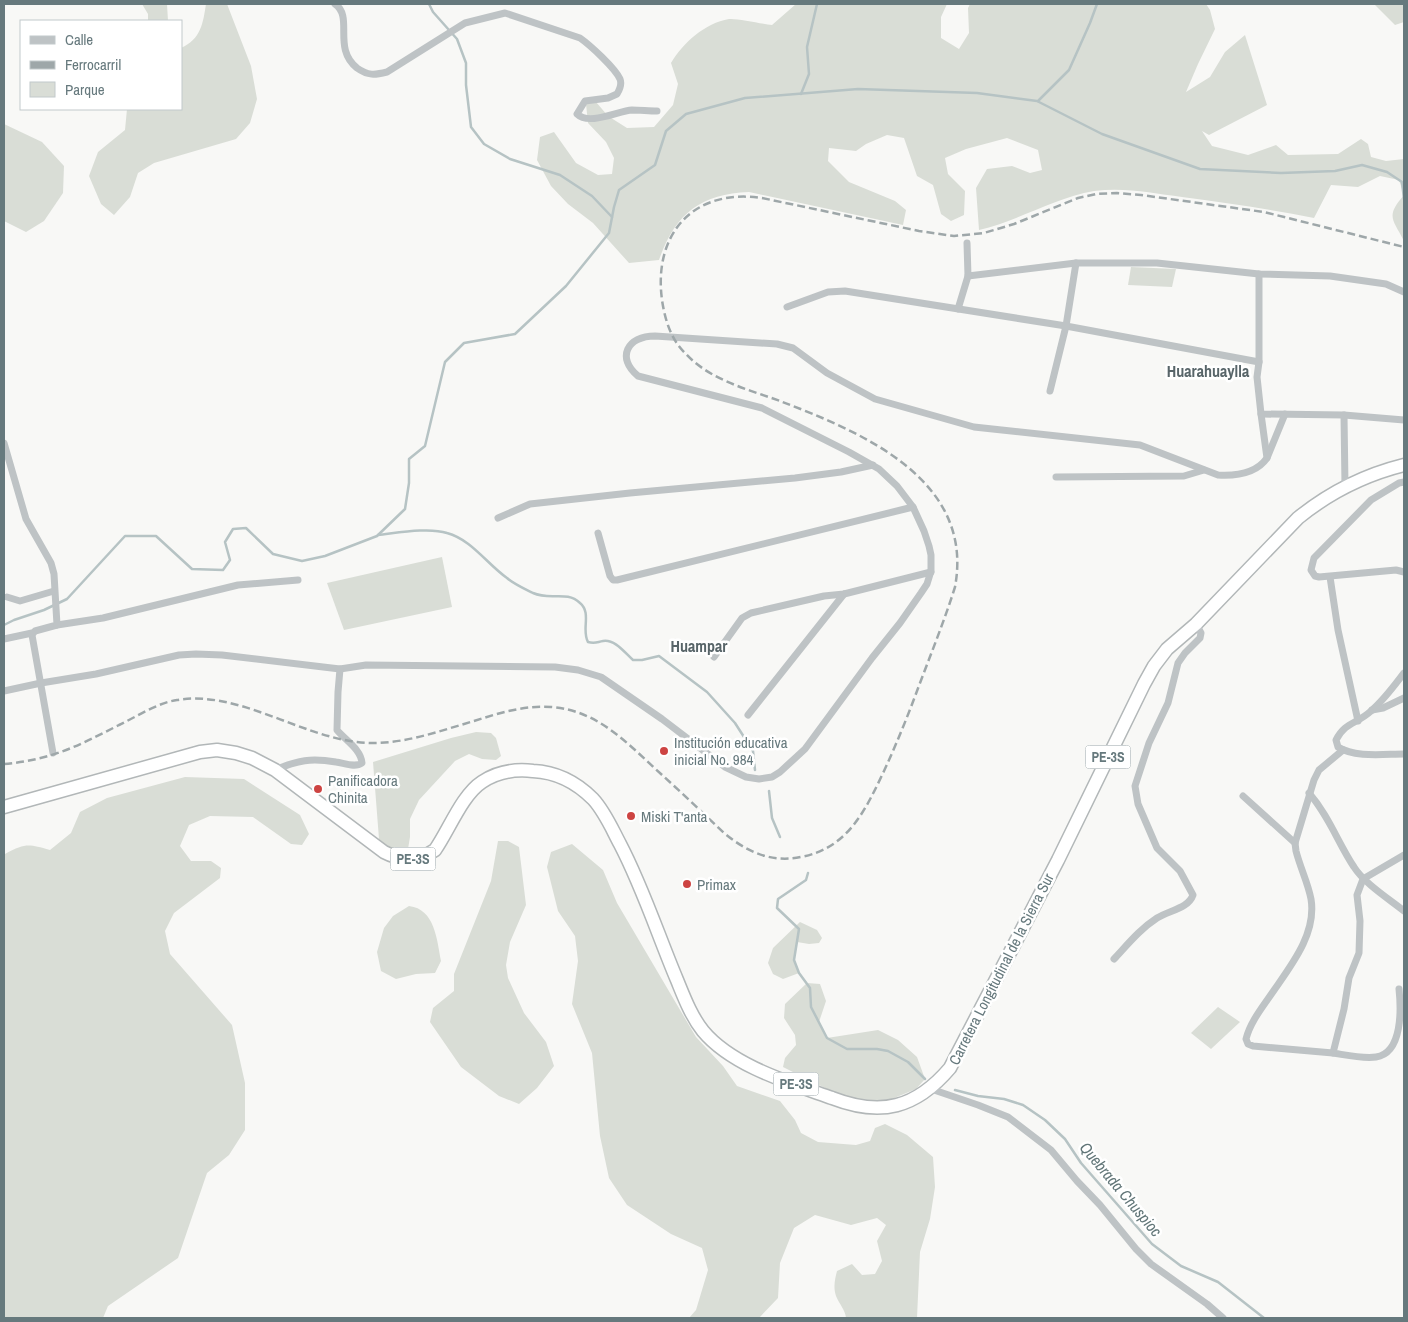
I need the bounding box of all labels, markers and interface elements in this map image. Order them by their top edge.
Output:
legend [20,20,182,110]
text: Calle [65,29,93,50]
text: Ferrocarril [65,54,121,75]
text: Parque [65,79,105,100]
district label: Huarahuaylla [1167,360,1250,382]
district label: Huampar [671,635,728,657]
place label: Institución educativa inicial No. 984 [674,732,788,770]
marker: Institución educativa inicial No. 984 [658,745,670,757]
road number: PE-3S [1086,746,1130,769]
place label: Panificadora Chinita [328,770,398,808]
marker: Panificadora Chinita [312,783,324,795]
place label: Miski T'anta [641,806,708,827]
marker: Miski T'anta [625,810,637,822]
road number: PE-3S [390,848,436,871]
street label: Carretera Longitudinal de la Sierra Sur [943,869,1059,1069]
place label: Primax [697,874,737,895]
marker: Primax [681,878,693,890]
road number: PE-3S [774,1072,818,1096]
water label: Quebrada Chuspioc [1075,1137,1167,1241]

